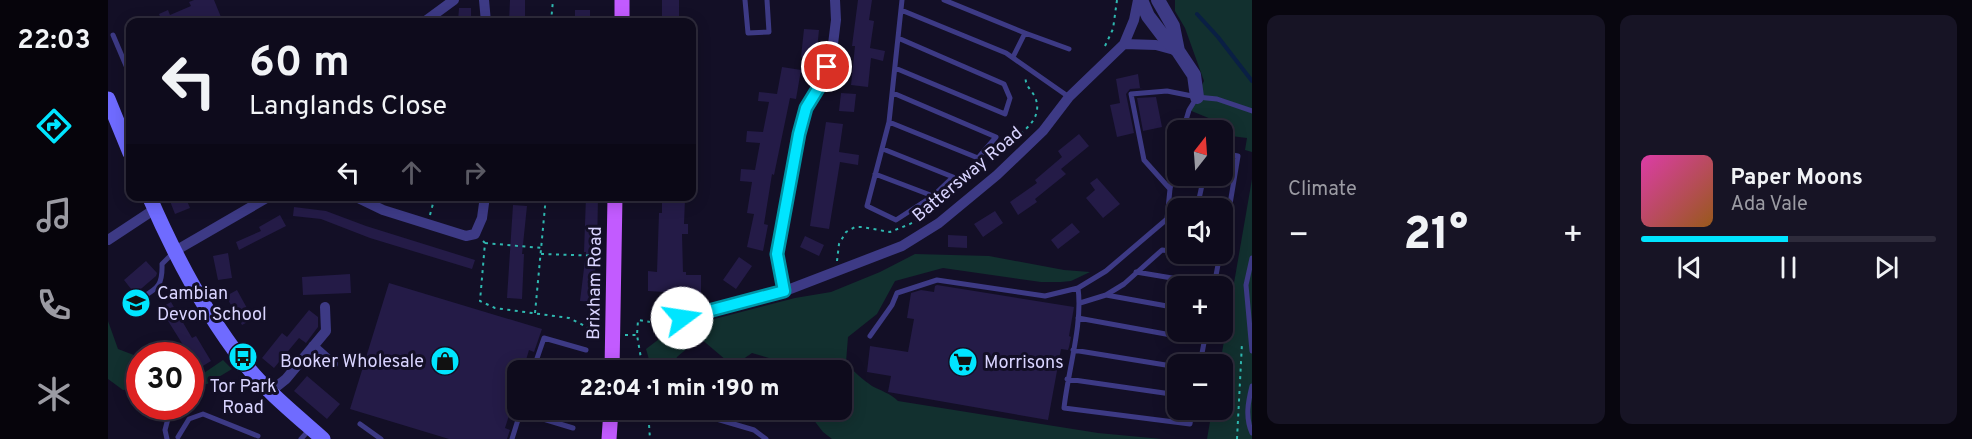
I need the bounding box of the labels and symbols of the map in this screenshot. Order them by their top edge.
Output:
pin [801,41,852,92]
north arrow [1167,120,1233,186]
street label: Battersway Road [908,122,1028,228]
street label: Brixham Road [583,226,608,340]
place label: Cambian Devon School [157,283,267,327]
position arrow [650,286,714,350]
school or university icon: Cambian Devon School [120,287,152,319]
bus stop icon: Tor Park Road [227,341,259,373]
speed limit sign: 30 [126,342,204,420]
shop icon: Booker Wholesale [429,345,461,377]
supermarket icon: Morrisons [947,346,979,378]
place label: Booker Wholesale [280,351,424,374]
place label: Morrisons [984,352,1064,375]
place label: Tor Park Road [209,376,277,420]

